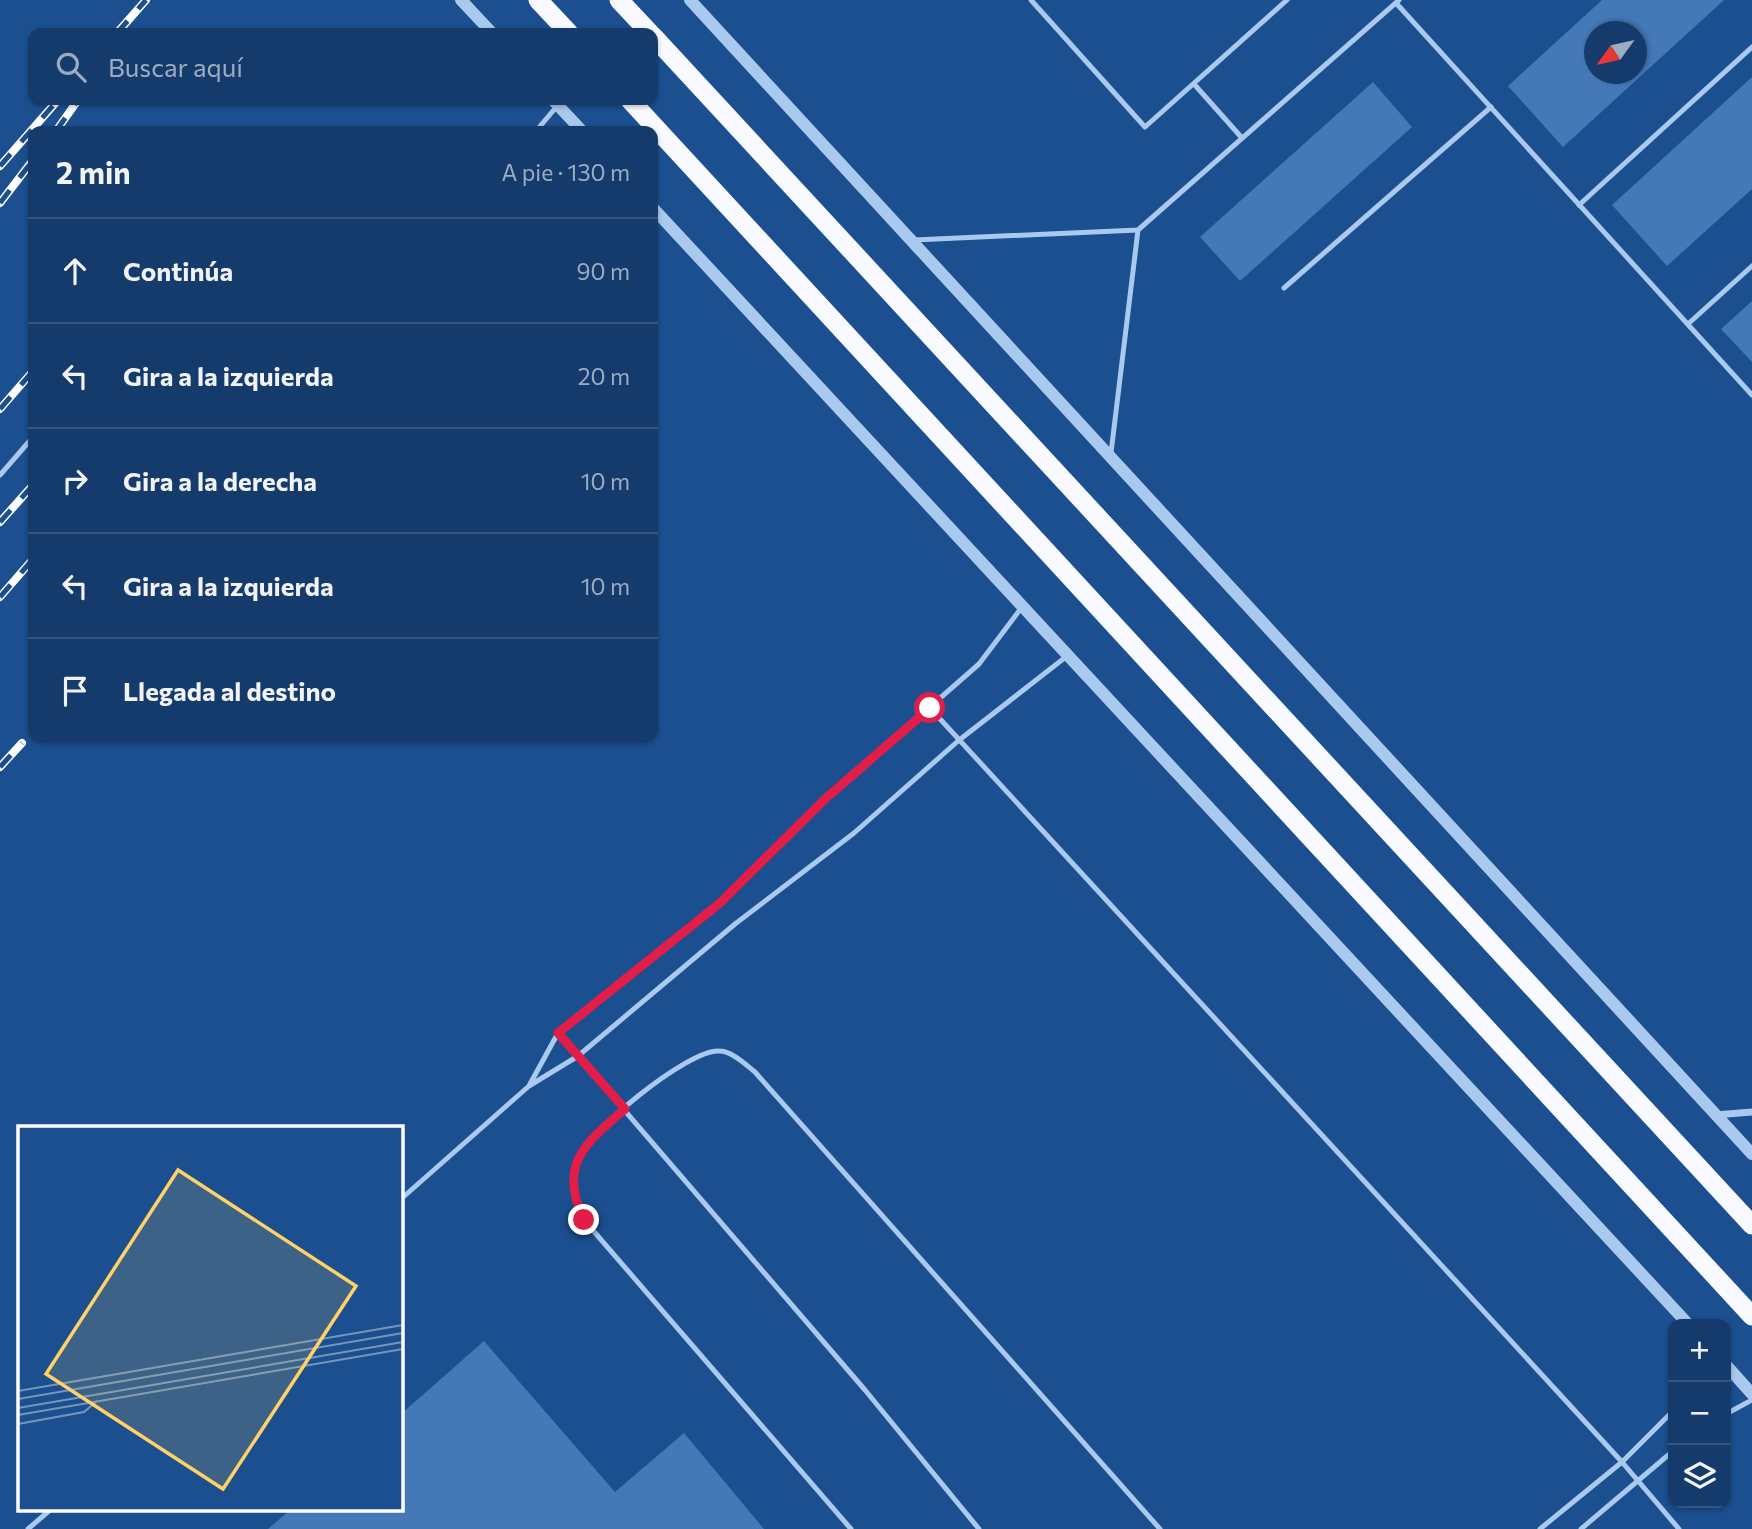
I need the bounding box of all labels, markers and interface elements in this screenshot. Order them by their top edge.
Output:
north arrow [1584,21,1647,84]
search box [28,28,658,105]
icon: search [52,48,90,86]
text: Buscar aquí [108,51,243,82]
text: 2 min [56,153,131,190]
text: A pie · 130 m [501,158,630,186]
icon: ahead [56,252,94,290]
text: Continúa [123,255,233,286]
text: 90 m [577,257,630,285]
icon: left [56,357,94,395]
text: Gira a la izquierda [123,360,334,391]
text: 20 m [578,362,630,390]
icon: right [56,462,94,500]
text: Gira a la derecha [123,465,317,496]
text: 10 m [581,467,630,495]
icon: left [56,567,94,605]
text: Gira a la izquierda [123,570,334,601]
text: 10 m [581,572,630,600]
icon: arrive [56,672,94,710]
text: Llegada al destino [123,675,336,706]
route start [914,692,945,723]
inset map [18,1126,402,1512]
route end [568,1204,599,1235]
map controls [1668,1319,1731,1508]
button: + [1668,1319,1731,1382]
button: − [1668,1382,1731,1445]
button: layers [1668,1445,1731,1508]

